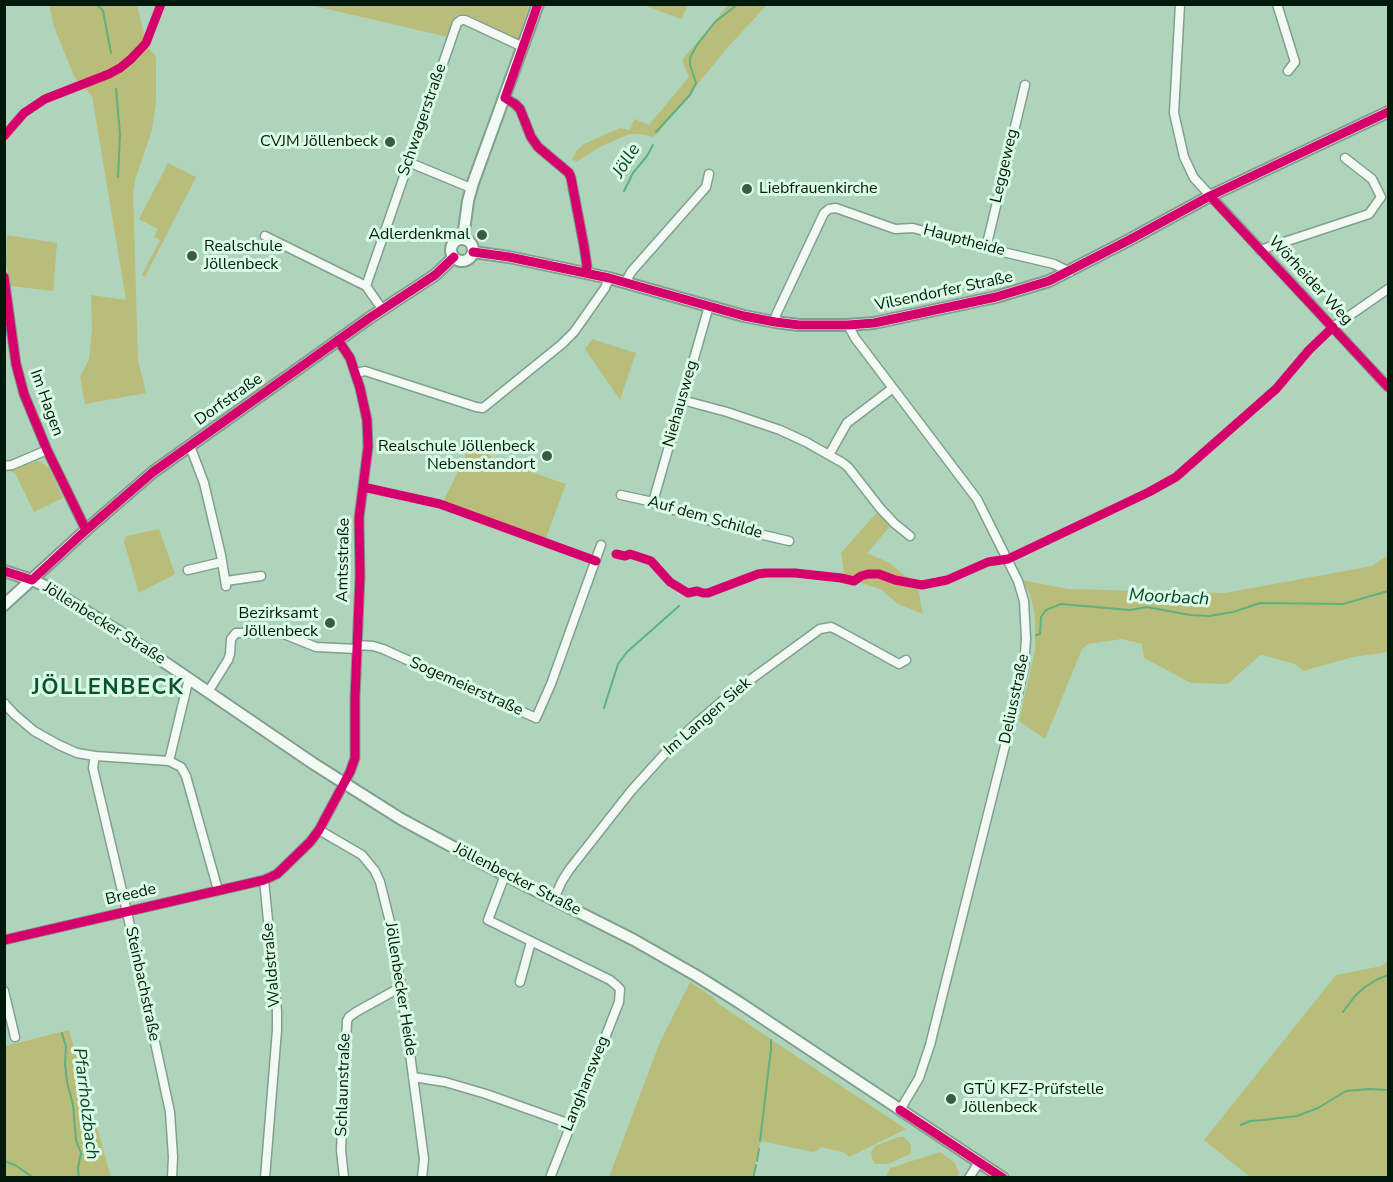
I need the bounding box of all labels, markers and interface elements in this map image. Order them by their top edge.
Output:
street label: Schwagerstraße [395,61,451,179]
street label: Leggeweg [987,127,1023,205]
place label: CVJM Jöllenbeck [260,132,378,152]
marker: CVJM Jöllenbeck [383,135,397,149]
water label: Jölle [608,140,646,182]
place label: Liebfrauenkirche [759,179,878,199]
marker: Liebfrauenkirche [740,182,754,196]
street label: Hauptheide [921,221,1007,261]
place label: Adlerdenkmal [368,225,470,245]
marker: Adlerdenkmal [475,228,489,242]
street label: Wörheider Weg [1264,232,1356,330]
place label: Realschule Jöllenbeck [204,237,283,275]
marker: Realschule Jöllenbeck [185,249,199,263]
street label: Vilsendorfer Straße [873,268,1015,316]
street label: Niehausweg [659,358,703,450]
street label: Im Hagen [25,367,67,439]
street label: Dorfstraße [192,370,266,430]
place label: Realschule Jöllenbeck Nebenstandort [378,437,535,475]
marker: Realschule Jöllenbeck Nebenstandort [540,449,554,463]
street label: Auf dem Schilde [646,492,764,544]
street label: Amtsstraße [334,518,354,602]
street label: Jöllenbecker Straße [39,579,169,669]
water label: Moorbach [1128,585,1210,611]
place label: Bezirksamt Jöllenbeck [239,604,318,642]
marker: Bezirksamt Jöllenbeck [323,616,337,630]
street label: Deliusstraße [996,652,1034,746]
street label: Sogemeierstraße [406,653,526,721]
street label: Im Langen Siek [660,674,756,760]
district label: JÖLLENBECK [32,676,184,702]
street label: Jöllenbecker Straße [450,840,584,920]
street label: Breede [104,880,158,910]
street label: Jöllenbecker Heide [380,921,420,1057]
street label: Waldstraße [259,922,285,1008]
street label: Steinbachstraße [120,925,164,1043]
street label: Schlaunstraße [333,1033,355,1137]
street label: Langhansweg [558,1034,614,1134]
water label: Pfarrholzbach [67,1047,103,1161]
place label: GTÜ KFZ-Prüfstelle Jöllenbeck [963,1080,1104,1118]
marker: GTÜ KFZ-Prüfstelle Jöllenbeck [944,1092,958,1106]

